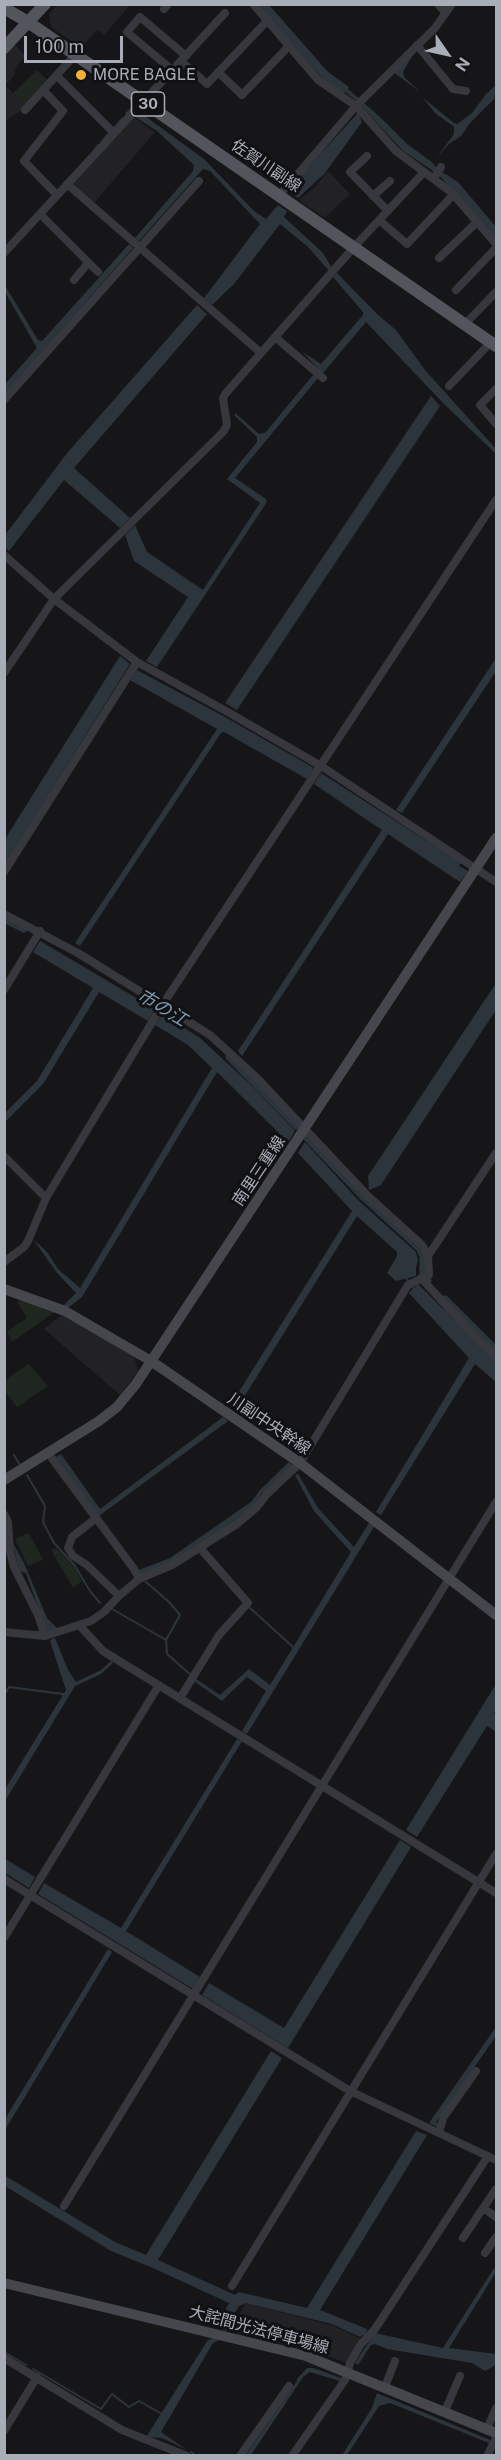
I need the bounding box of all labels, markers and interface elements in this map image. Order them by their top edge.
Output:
scale bar [27,24,126,62]
north arrow [417,24,477,84]
text: 100 m [35,36,84,57]
text: N [451,54,474,75]
place label: MORE BAGLE [93,65,196,85]
marker: MORE BAGLE [74,68,88,82]
road number: 30 [132,92,164,116]
street label: 佐賀川副線 [227,136,305,196]
water label: 市の江 [133,985,191,1031]
street label: 南里三重線 [229,1132,289,1210]
street label: 川副中央幹線 [224,1389,314,1459]
street label: 大詫間光法停車場線 [187,2302,331,2358]

